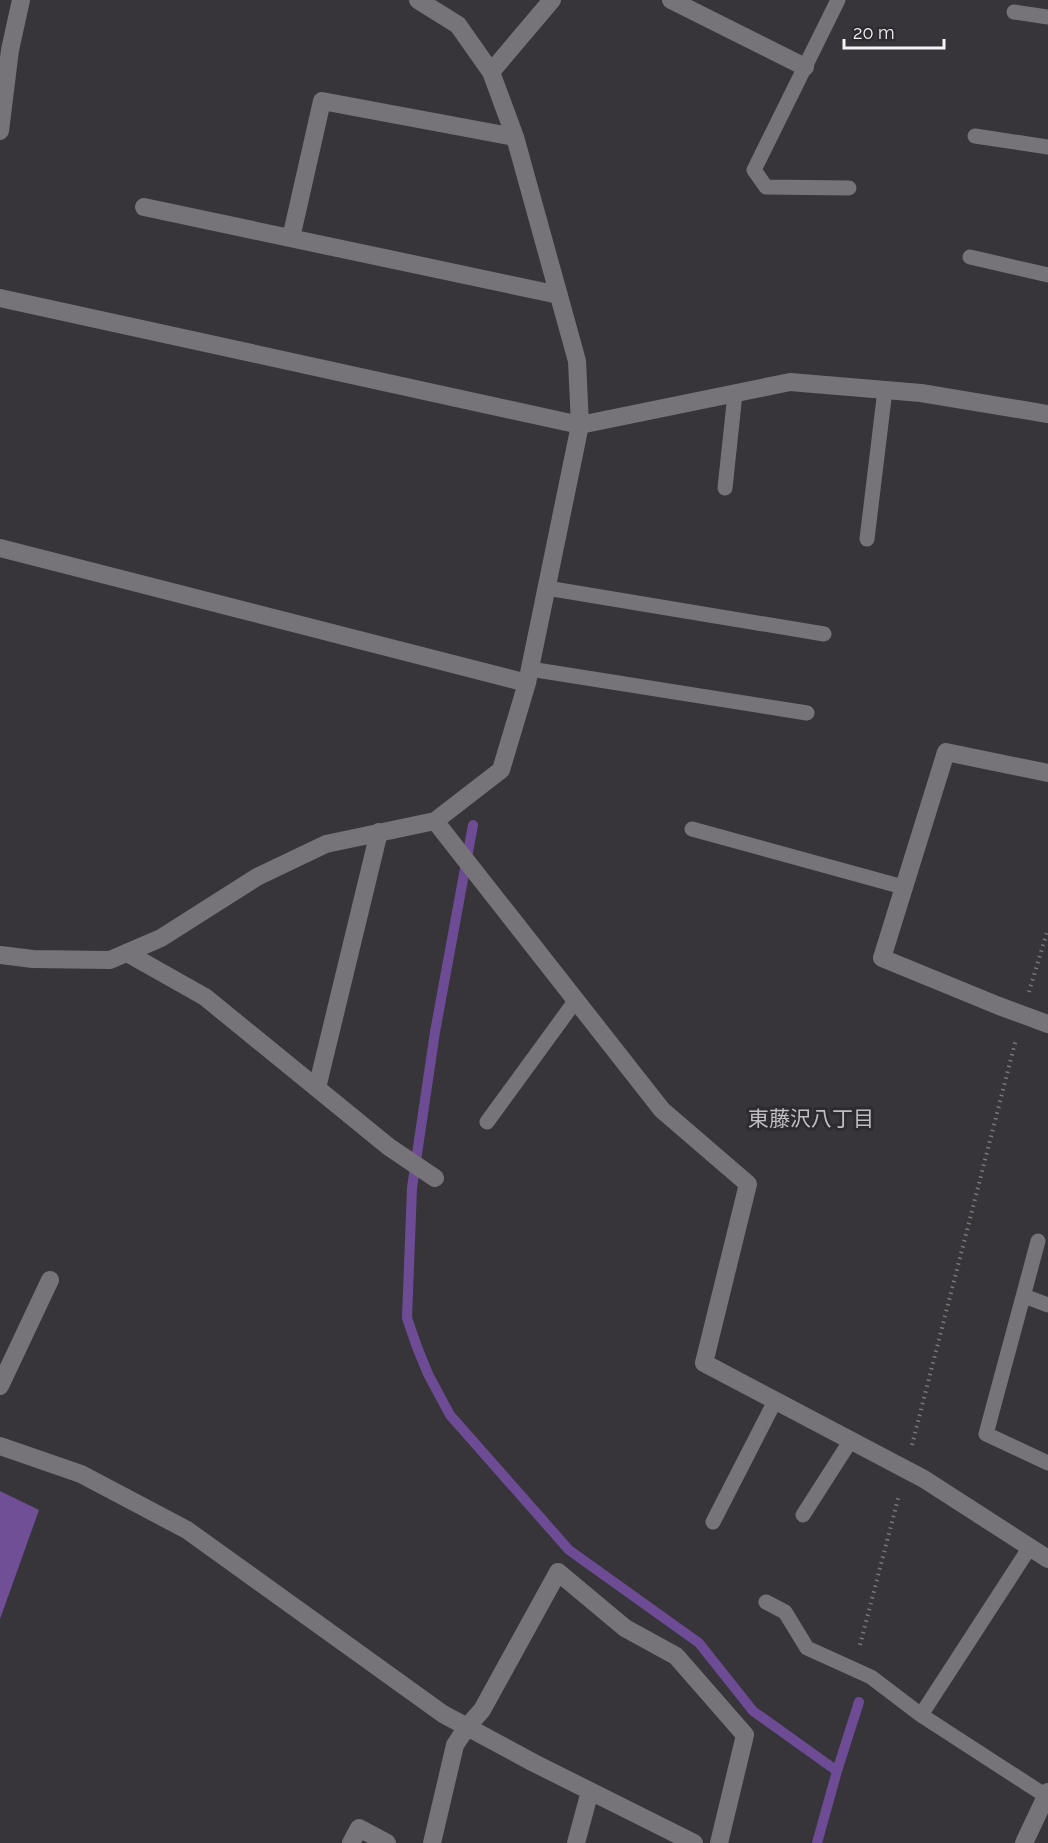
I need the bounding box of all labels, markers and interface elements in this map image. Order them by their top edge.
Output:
scale bar [844,12,944,50]
text: 20 m [853,22,895,43]
district label: 東藤沢八丁目 [748,1106,874,1131]

